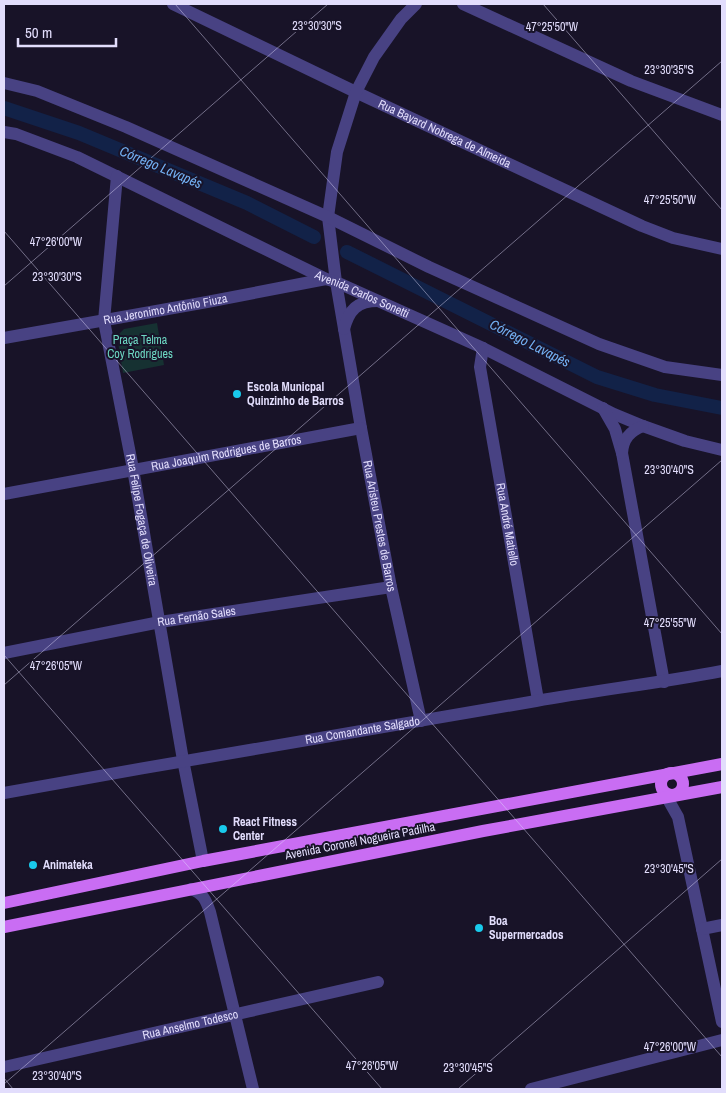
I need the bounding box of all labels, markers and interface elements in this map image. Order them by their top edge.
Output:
scale bar [18,15,115,47]
text: 23°30'30"S [292,18,342,34]
text: 47°25'50"W [526,19,579,35]
text: 50 m [25,22,52,43]
text: 23°30'35"S [644,62,694,78]
street label: Rua Bayard Nobrega de Almeida [376,96,514,172]
water label: Córrego Lavapés [117,142,205,193]
text: 47°25'50"W [644,192,697,208]
text: 47°26'00"W [30,234,83,250]
street label: Avenida Carlos Sonetti [311,266,412,322]
text: 23°30'30"S [32,269,82,285]
street label: Rua Jeronimo Antônio Fiuza [102,290,229,328]
water label: Córrego Lavapés [487,315,574,371]
park label: Praça Telma Coy Rodrigues [107,332,173,362]
place label: Escola Municpal Quinzinho de Barros [247,379,344,409]
marker: Escola Municpal Quinzinho de Barros [231,388,243,400]
street label: Rua Joaquim Rodrigues de Barros [150,431,303,475]
street label: Rua Felipe Fogaça de Oliveira [122,452,161,588]
street label: Rua Aristeu Prestes de Barros [359,459,400,593]
text: 23°30'40"S [644,462,694,478]
street label: Rua André Matiello [492,482,522,567]
street label: Rua Fernão Sales [156,603,237,630]
text: 47°25'55"W [644,615,697,631]
text: 47°26'05"W [30,658,83,674]
street label: Rua Comandante Salgado [304,713,421,748]
place label: React Fitness Center [233,814,298,844]
street label: Avenida Coronel Nogueira Padilha [283,819,437,864]
marker: React Fitness Center [217,823,229,835]
place label: Animateka [43,857,93,873]
marker: Animateka [27,859,39,871]
text: 23°30'45"S [644,861,694,877]
place label: Boa Supermercados [489,913,564,943]
marker: Boa Supermercados [473,922,485,934]
street label: Rua Anselmo Todesco [141,1006,240,1043]
text: 47°26'00"W [644,1039,697,1055]
text: 47°26'05"W [346,1058,399,1074]
text: 23°30'45"S [443,1060,493,1076]
text: 23°30'40"S [32,1068,82,1084]

